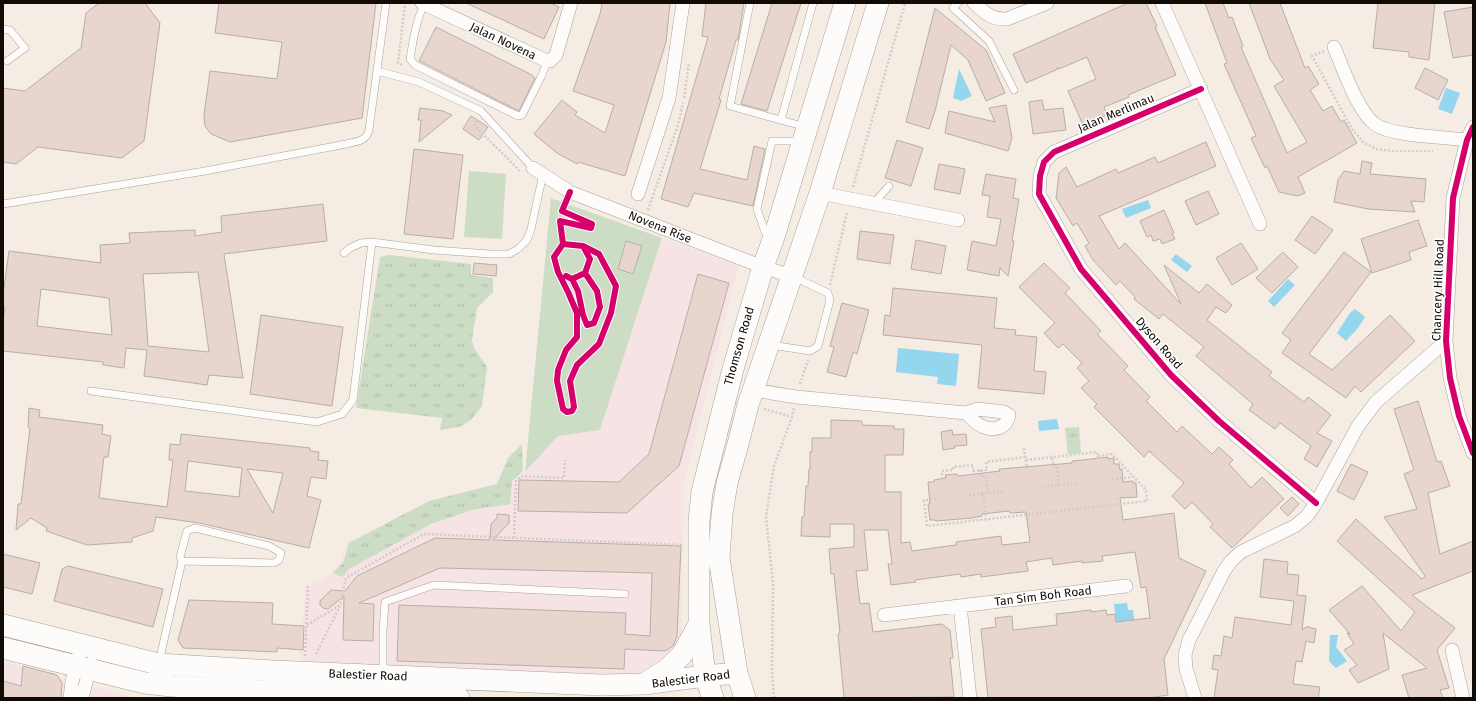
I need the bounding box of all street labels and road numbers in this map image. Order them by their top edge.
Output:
street label: Jalan Novena [468,20,538,62]
street label: Jalan Merlimau [1076,91,1156,135]
street label: Novena Rise [626,208,694,246]
street label: Chancery Hill Road [1429,239,1447,341]
street label: Thomson Road [721,305,757,387]
street label: Dyson Road [1133,314,1185,372]
street label: Tan Sim Boh Road [994,583,1092,609]
street label: Balestier Road [328,667,408,683]
street label: Balestier Road [651,667,731,691]

